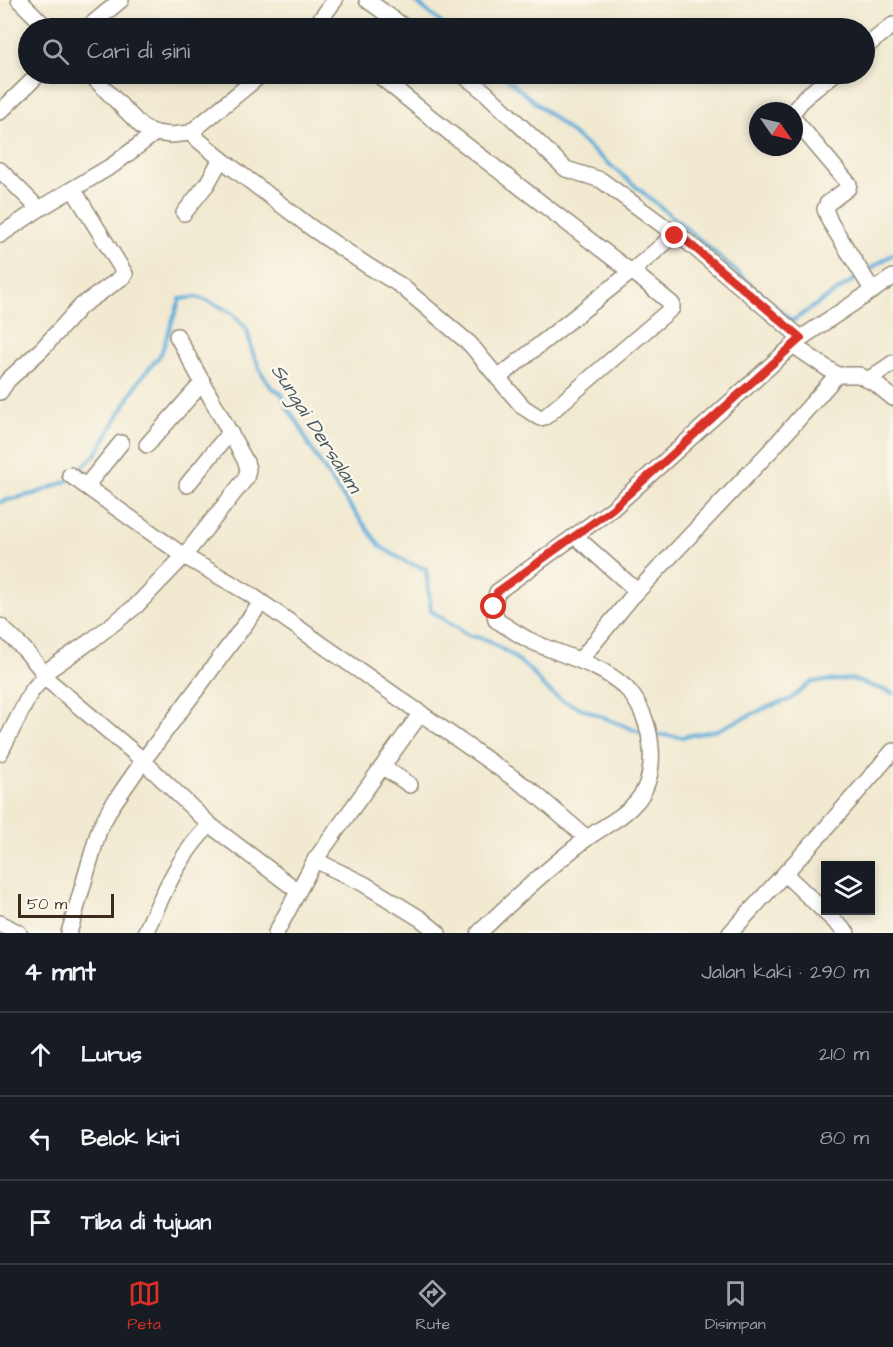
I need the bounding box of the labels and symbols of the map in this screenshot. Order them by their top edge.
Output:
north arrow [749,102,803,156]
route end [661,222,687,248]
water label: Sungai Dersalam [263,359,370,501]
route start [480,593,506,619]
scale bar [18,891,114,918]

